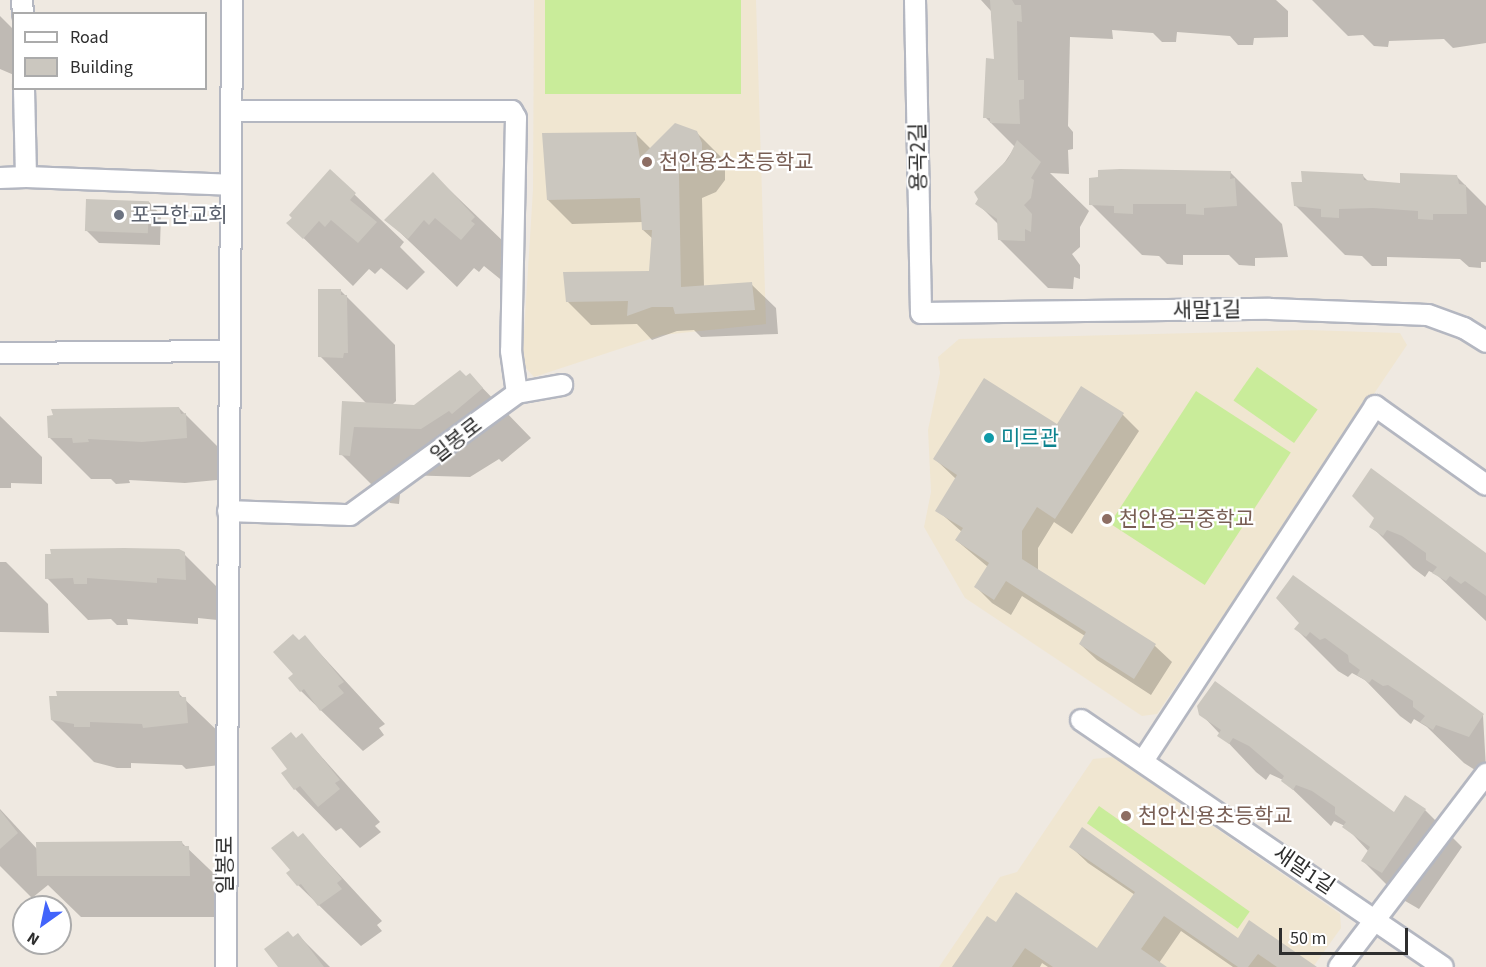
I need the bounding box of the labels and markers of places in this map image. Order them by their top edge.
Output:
place label: 천안용소초등학교 [659,149,814,175]
marker: 천안용소초등학교 [640,155,654,169]
place label: 포근한교회 [131,202,228,228]
marker: 포근한교회 [112,208,126,222]
place label: 미르관 [1001,425,1059,451]
marker: 미르관 [982,431,996,445]
place label: 천안용곡중학교 [1119,506,1254,532]
marker: 천안용곡중학교 [1100,512,1114,526]
place label: 천안신용초등학교 [1138,803,1293,829]
marker: 천안신용초등학교 [1119,809,1133,823]

